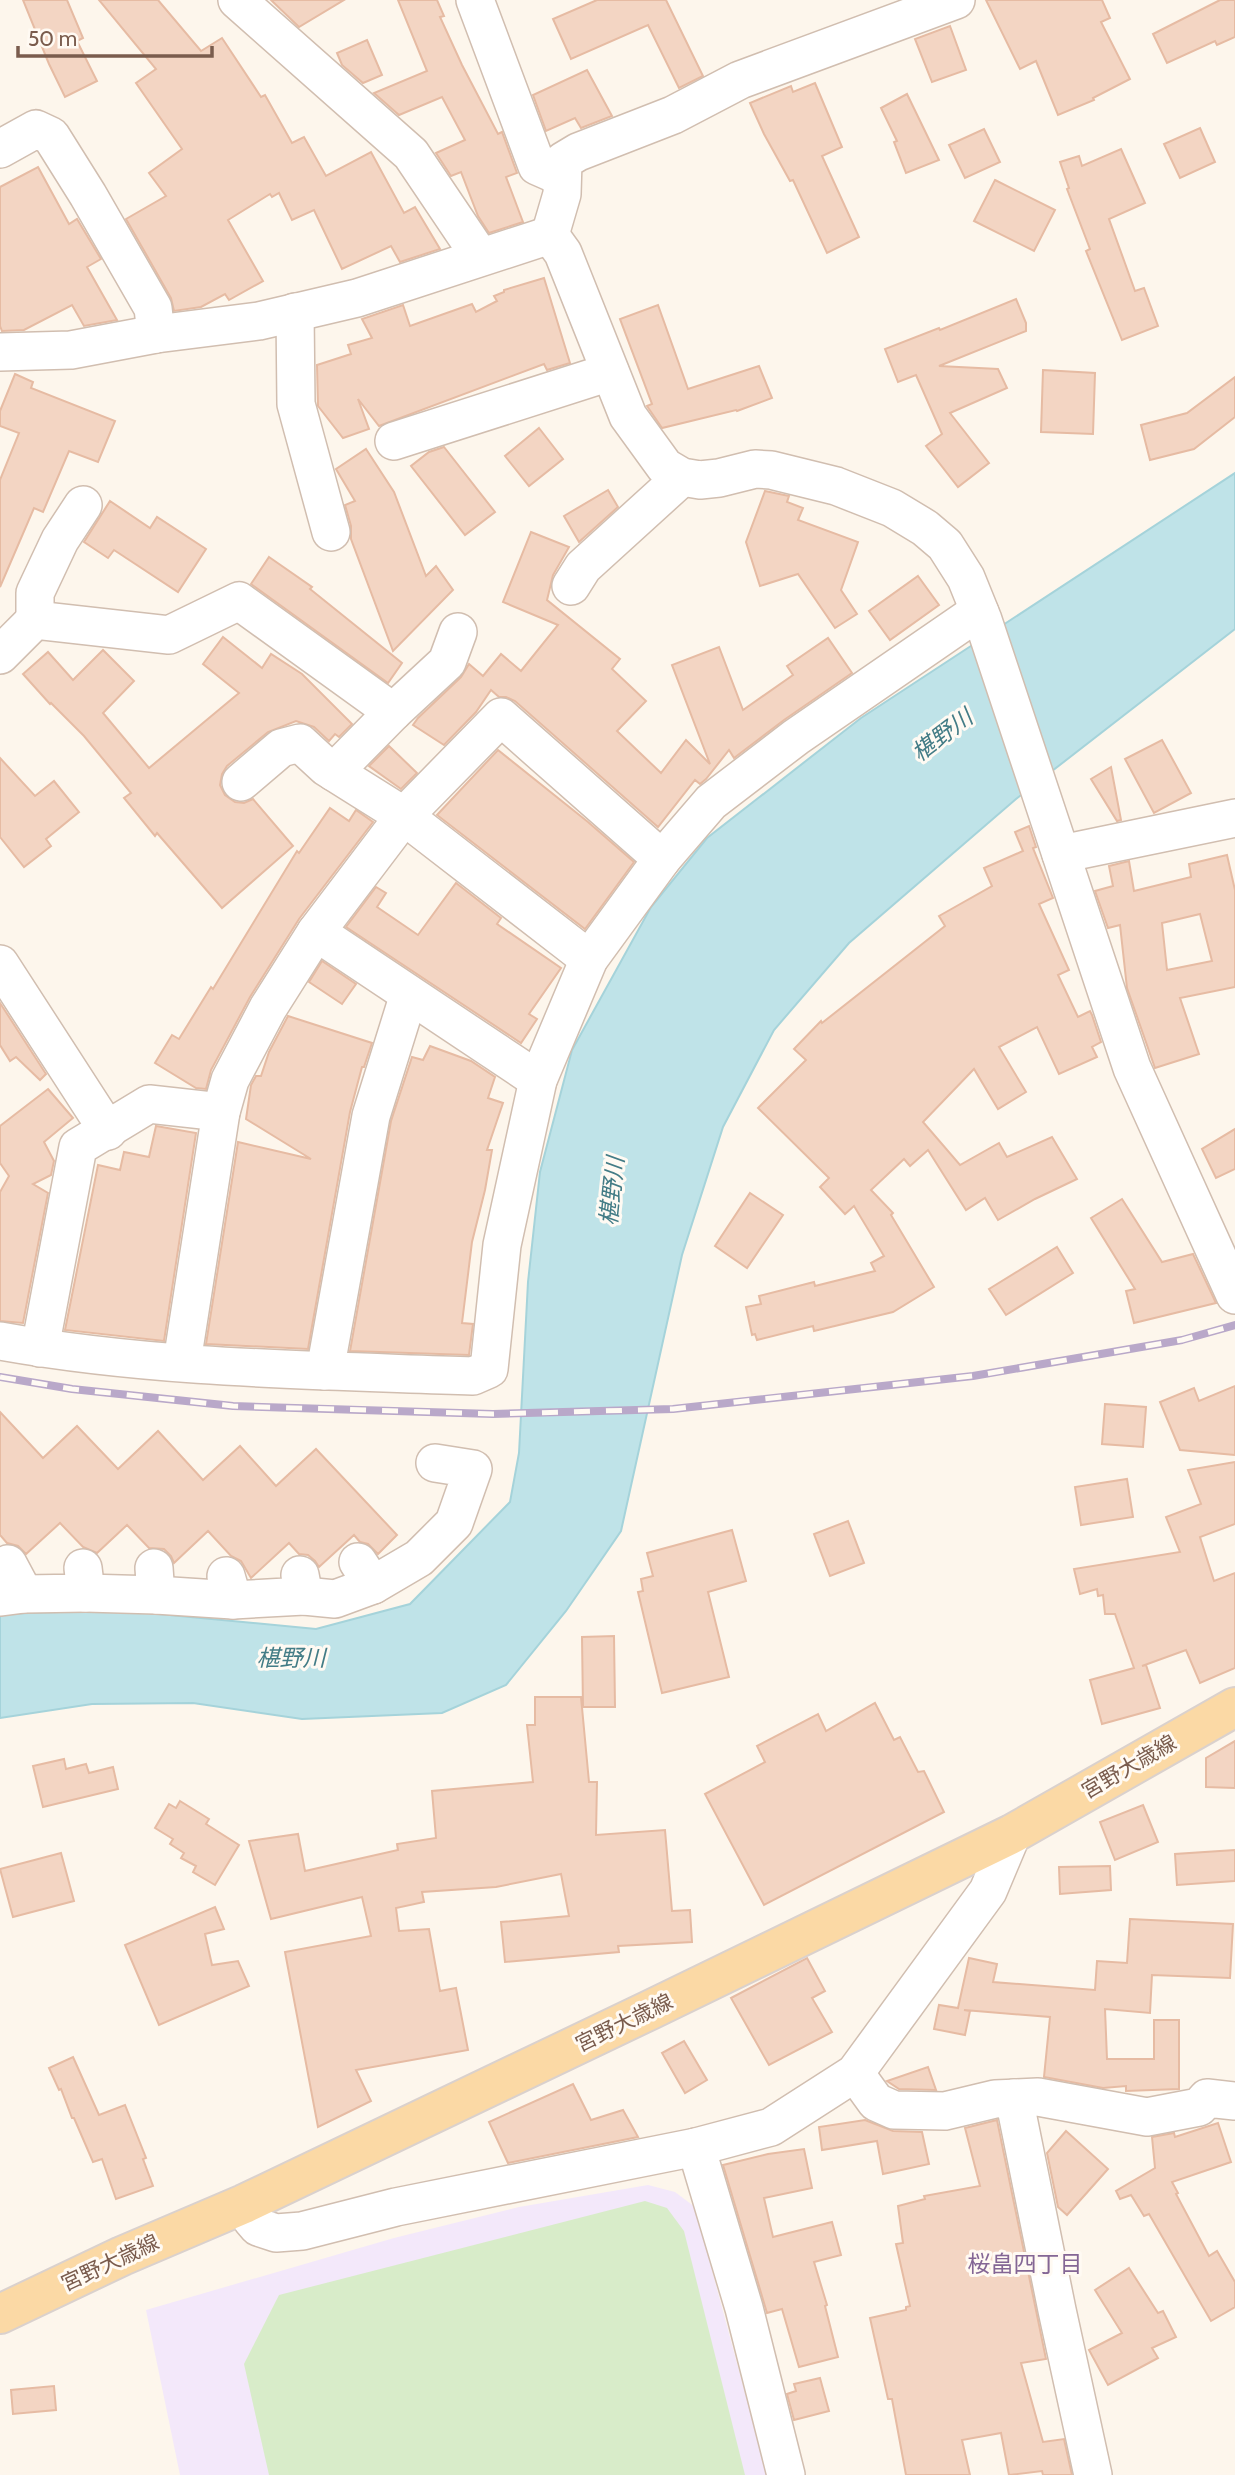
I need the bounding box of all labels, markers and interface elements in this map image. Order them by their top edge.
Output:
scale bar [18,14,212,58]
text: 50 m [28,26,77,51]
water label: 椹野川 [906,701,980,767]
water label: 椹野川 [594,1152,630,1227]
water label: 椹野川 [257,1644,329,1672]
street label: 宮野大歳線 [1077,1729,1180,1804]
street label: 宮野大歳線 [571,1988,676,2057]
street label: 宮野大歳線 [57,2229,163,2296]
district label: 桜畠四丁目 [968,2250,1083,2278]

